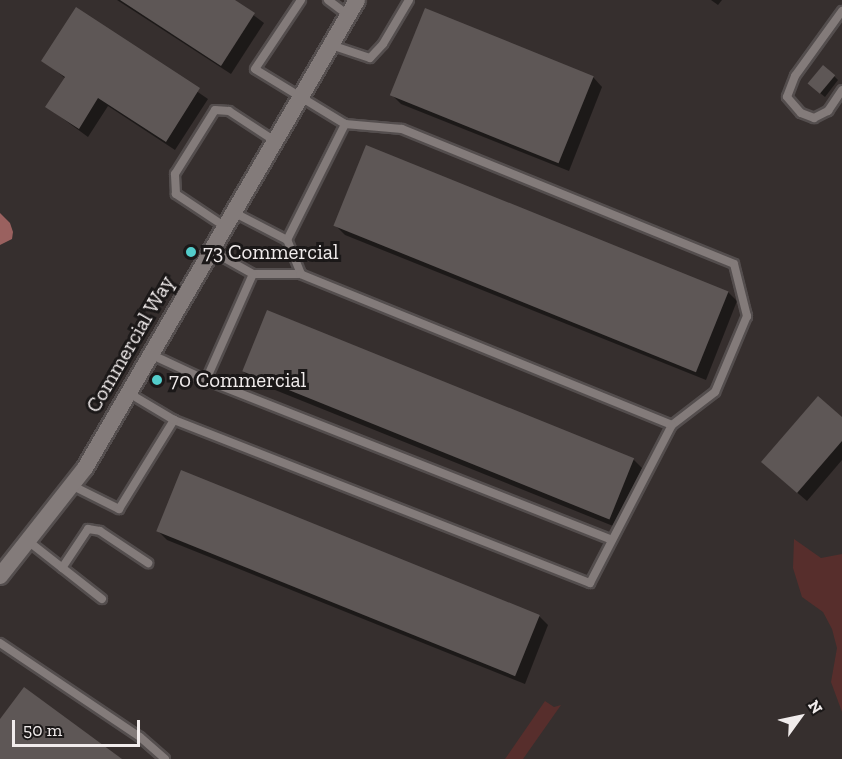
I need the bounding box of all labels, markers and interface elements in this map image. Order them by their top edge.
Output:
place label: 73 Commercial [203,239,339,265]
marker: 73 Commercial [184,245,198,259]
street label: Commercial Way [80,271,180,417]
place label: 70 Commercial [169,367,306,393]
marker: 70 Commercial [150,373,164,387]
north arrow [770,687,830,747]
text: N [804,697,827,717]
scale bar [15,708,142,746]
text: 50 m [23,719,62,741]

